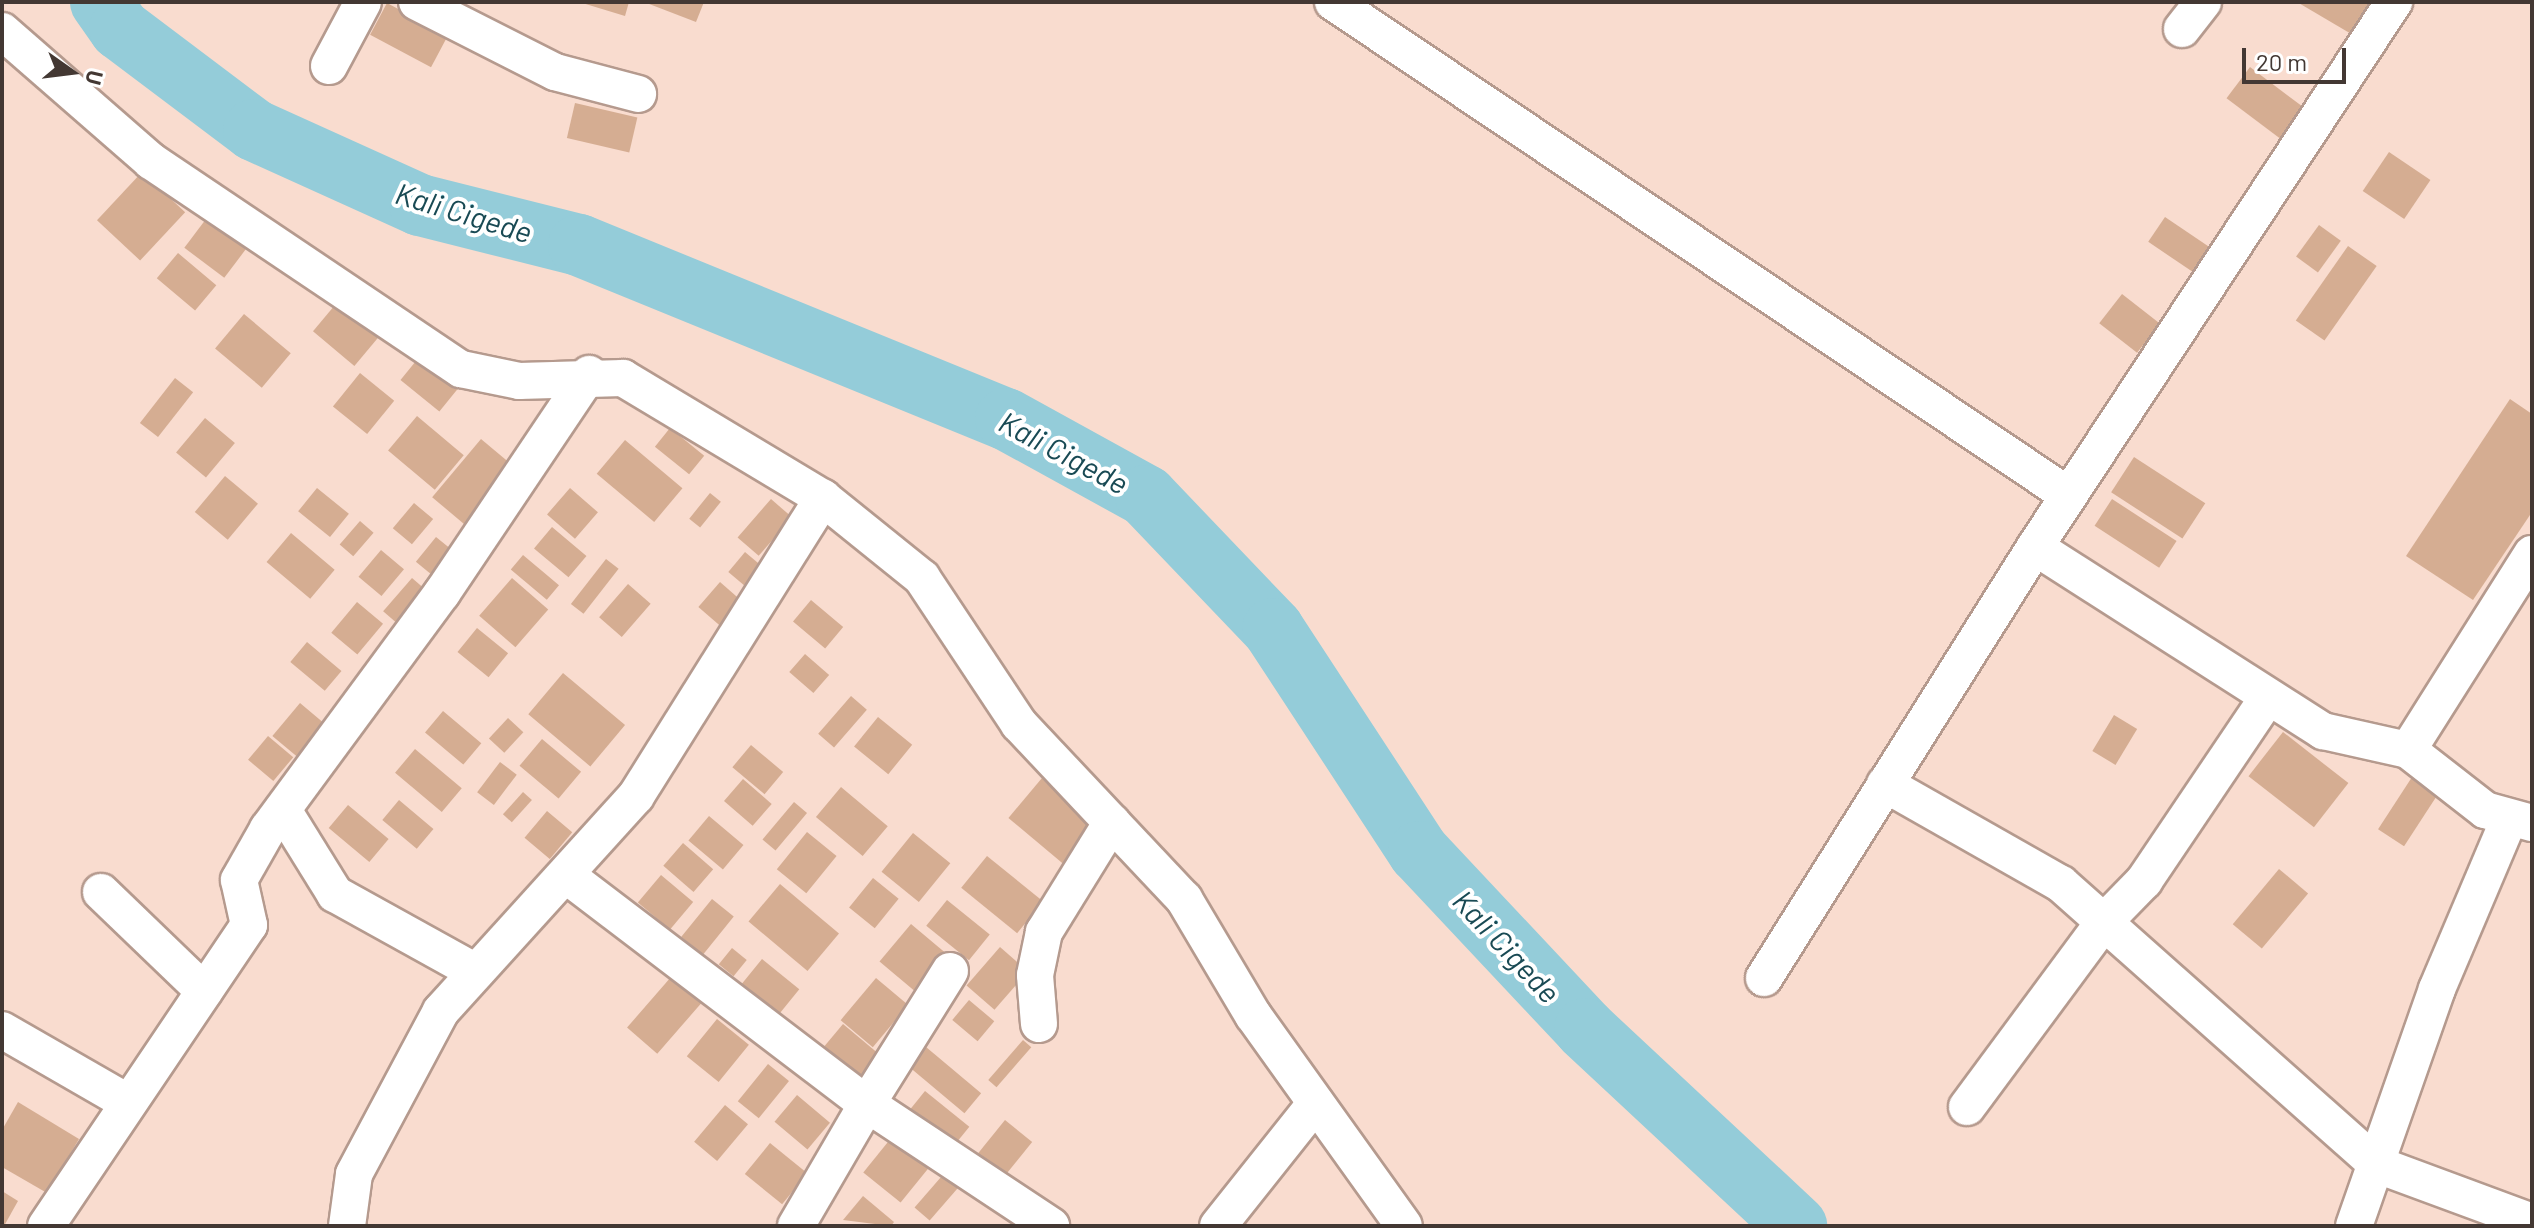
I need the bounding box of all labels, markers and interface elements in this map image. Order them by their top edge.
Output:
north arrow [32,32,112,112]
scale bar [2246,32,2350,82]
text: 20 m [2256,47,2307,76]
text: U [81,68,110,88]
water label: Kali Cigede [391,174,537,250]
water label: Kali Cigede [993,403,1135,501]
water label: Kali Cigede [1446,882,1568,1010]

